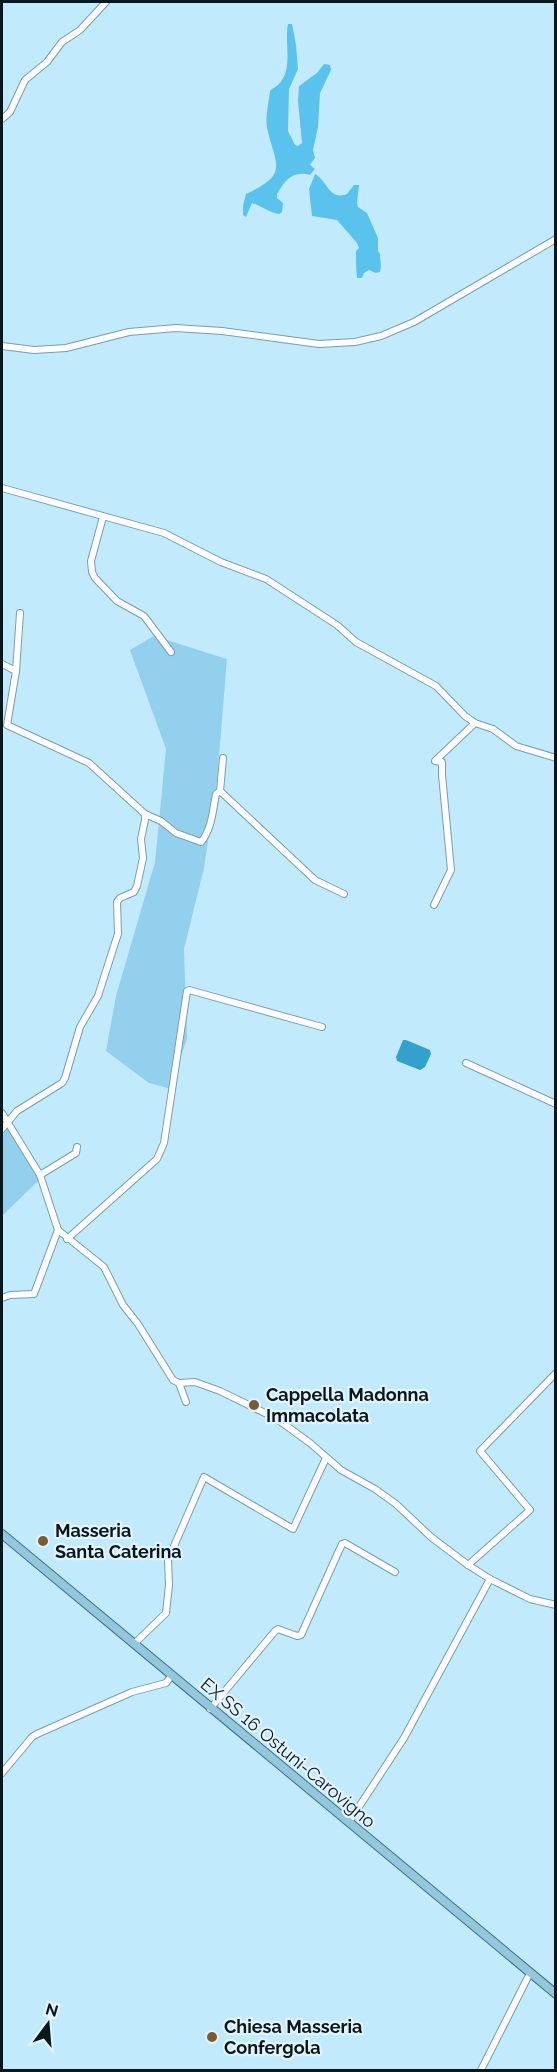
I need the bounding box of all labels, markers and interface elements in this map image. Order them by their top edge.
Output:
place label: Cappella Madonna Immacolata [266,1384,429,1426]
marker: Cappella Madonna Immacolata [247,1398,261,1412]
place label: Masseria Santa Caterina [55,1520,182,1562]
marker: Masseria Santa Caterina [36,1534,50,1548]
street label: EX SS 16 Ostuni-Carovigno [197,1673,380,1832]
north arrow [18,1994,78,2054]
text: N [44,1999,60,2021]
place label: Chiesa Masseria Confergola [224,2016,362,2058]
marker: Chiesa Masseria Confergola [205,2030,219,2044]

